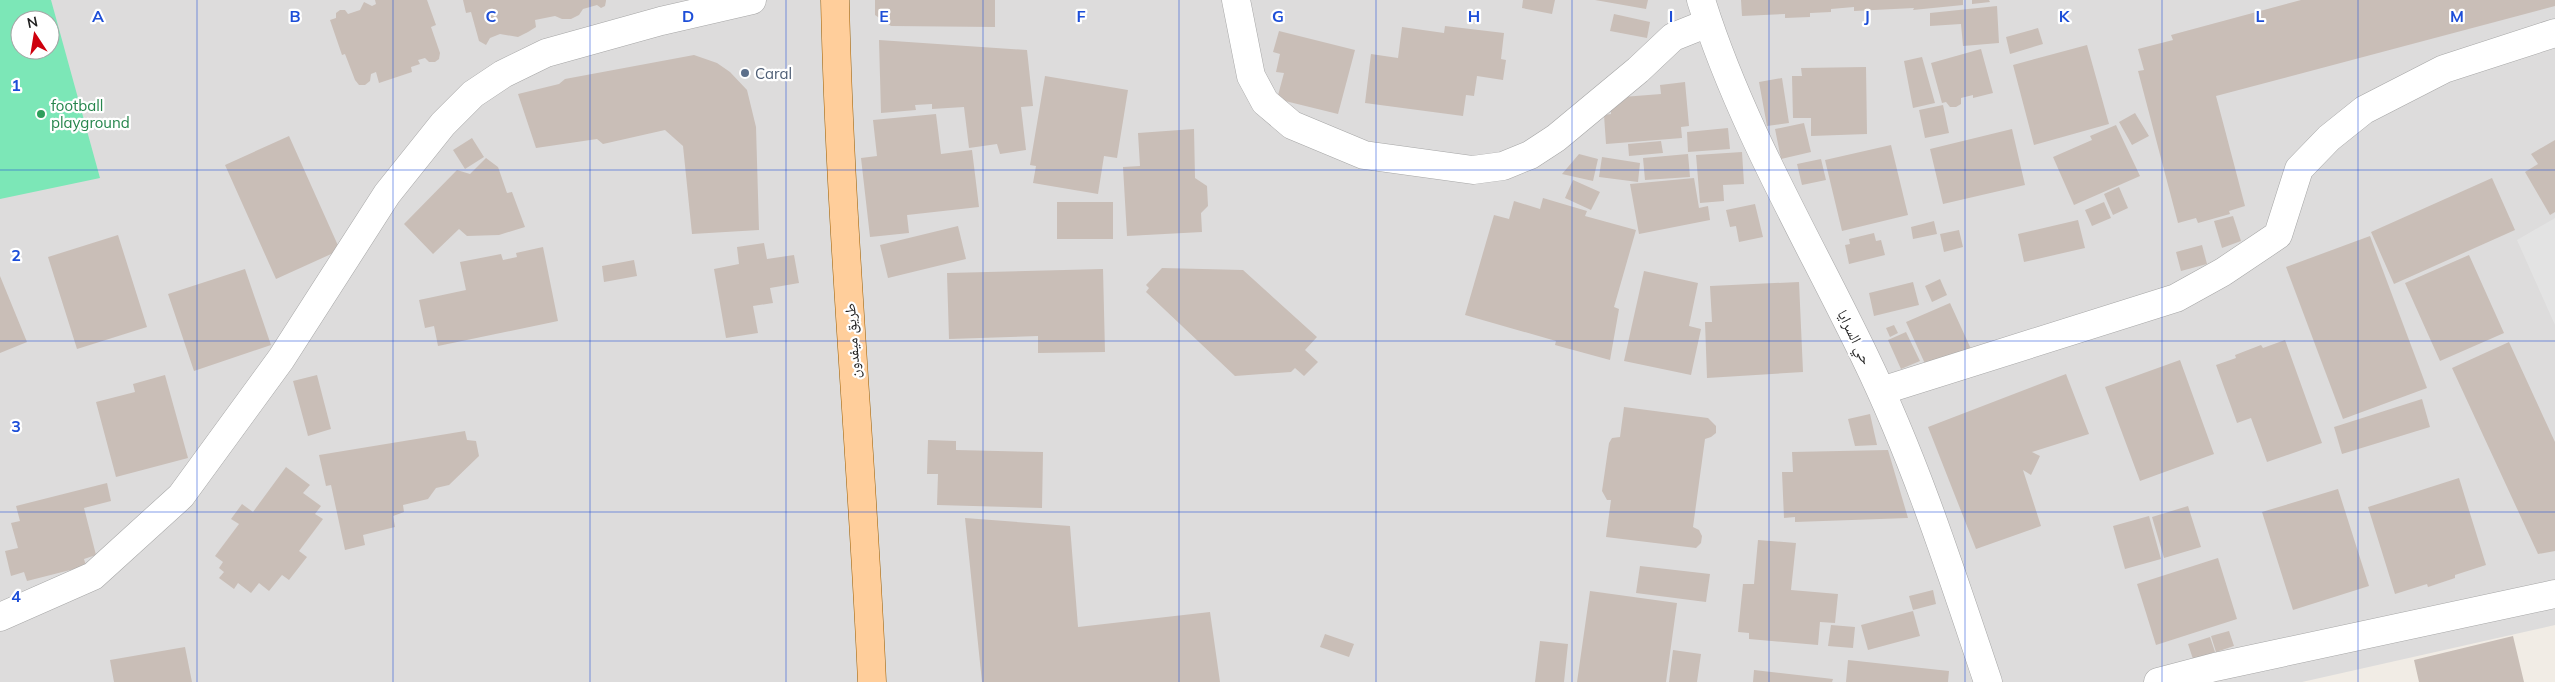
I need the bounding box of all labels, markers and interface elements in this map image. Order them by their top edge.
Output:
text: A [92,6,104,26]
text: B [289,6,301,26]
text: C [486,6,497,26]
text: D [682,6,694,26]
text: E [879,6,889,26]
text: F [1076,6,1086,26]
text: G [1272,6,1284,26]
text: H [1468,6,1480,26]
text: I [1669,6,1673,26]
text: J [1864,6,1870,26]
text: K [2059,6,2071,26]
text: L [2256,6,2265,26]
text: M [2450,6,2464,26]
north arrow [10,10,60,60]
text: N [25,12,39,32]
place label: Caral [755,64,792,83]
marker: Caral [739,67,751,79]
text: 1 [11,75,21,95]
place label: football playground [51,96,130,132]
marker: football playground [35,108,47,120]
text: 2 [11,245,21,265]
street label: طريق ميفدون [840,302,865,379]
street label: حي السرايا [1831,306,1877,369]
text: 3 [11,416,21,436]
text: 4 [11,586,21,606]

